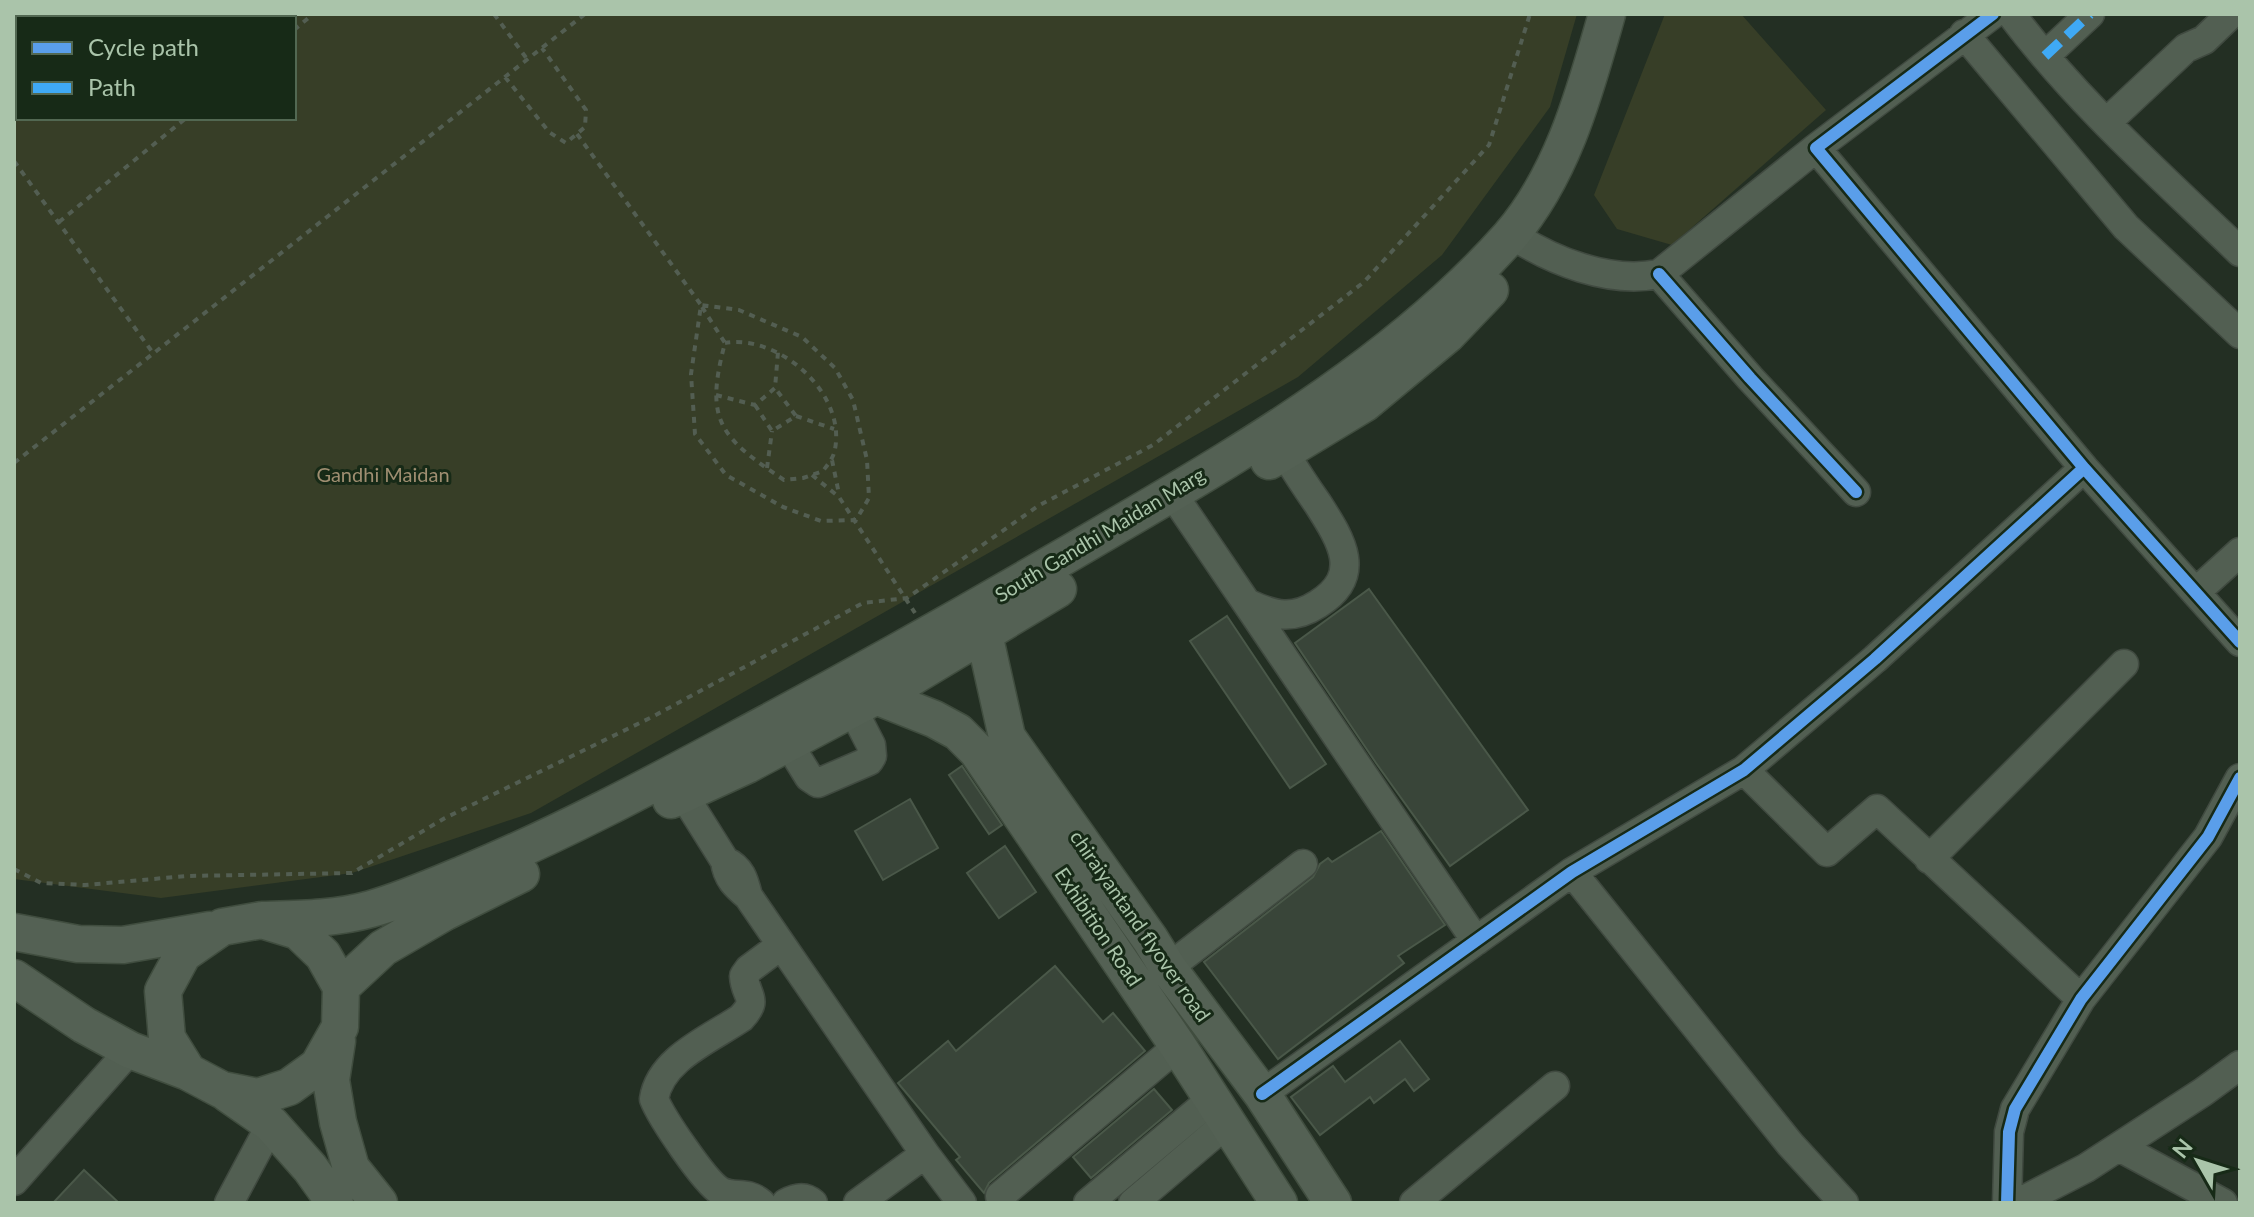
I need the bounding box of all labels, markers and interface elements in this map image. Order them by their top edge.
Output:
legend [16,16,296,120]
text: Cycle path [88,32,199,61]
text: Path [88,72,136,101]
park label: Gandhi Maidan [316,462,450,486]
street label: South Gandhi Maidan Marg [990,462,1209,606]
street label: chiraiyantand flyover road [1066,825,1216,1026]
street label: Exhibition Road [1050,863,1147,990]
north arrow [2158,1121,2238,1201]
text: N [2166,1133,2198,1163]

